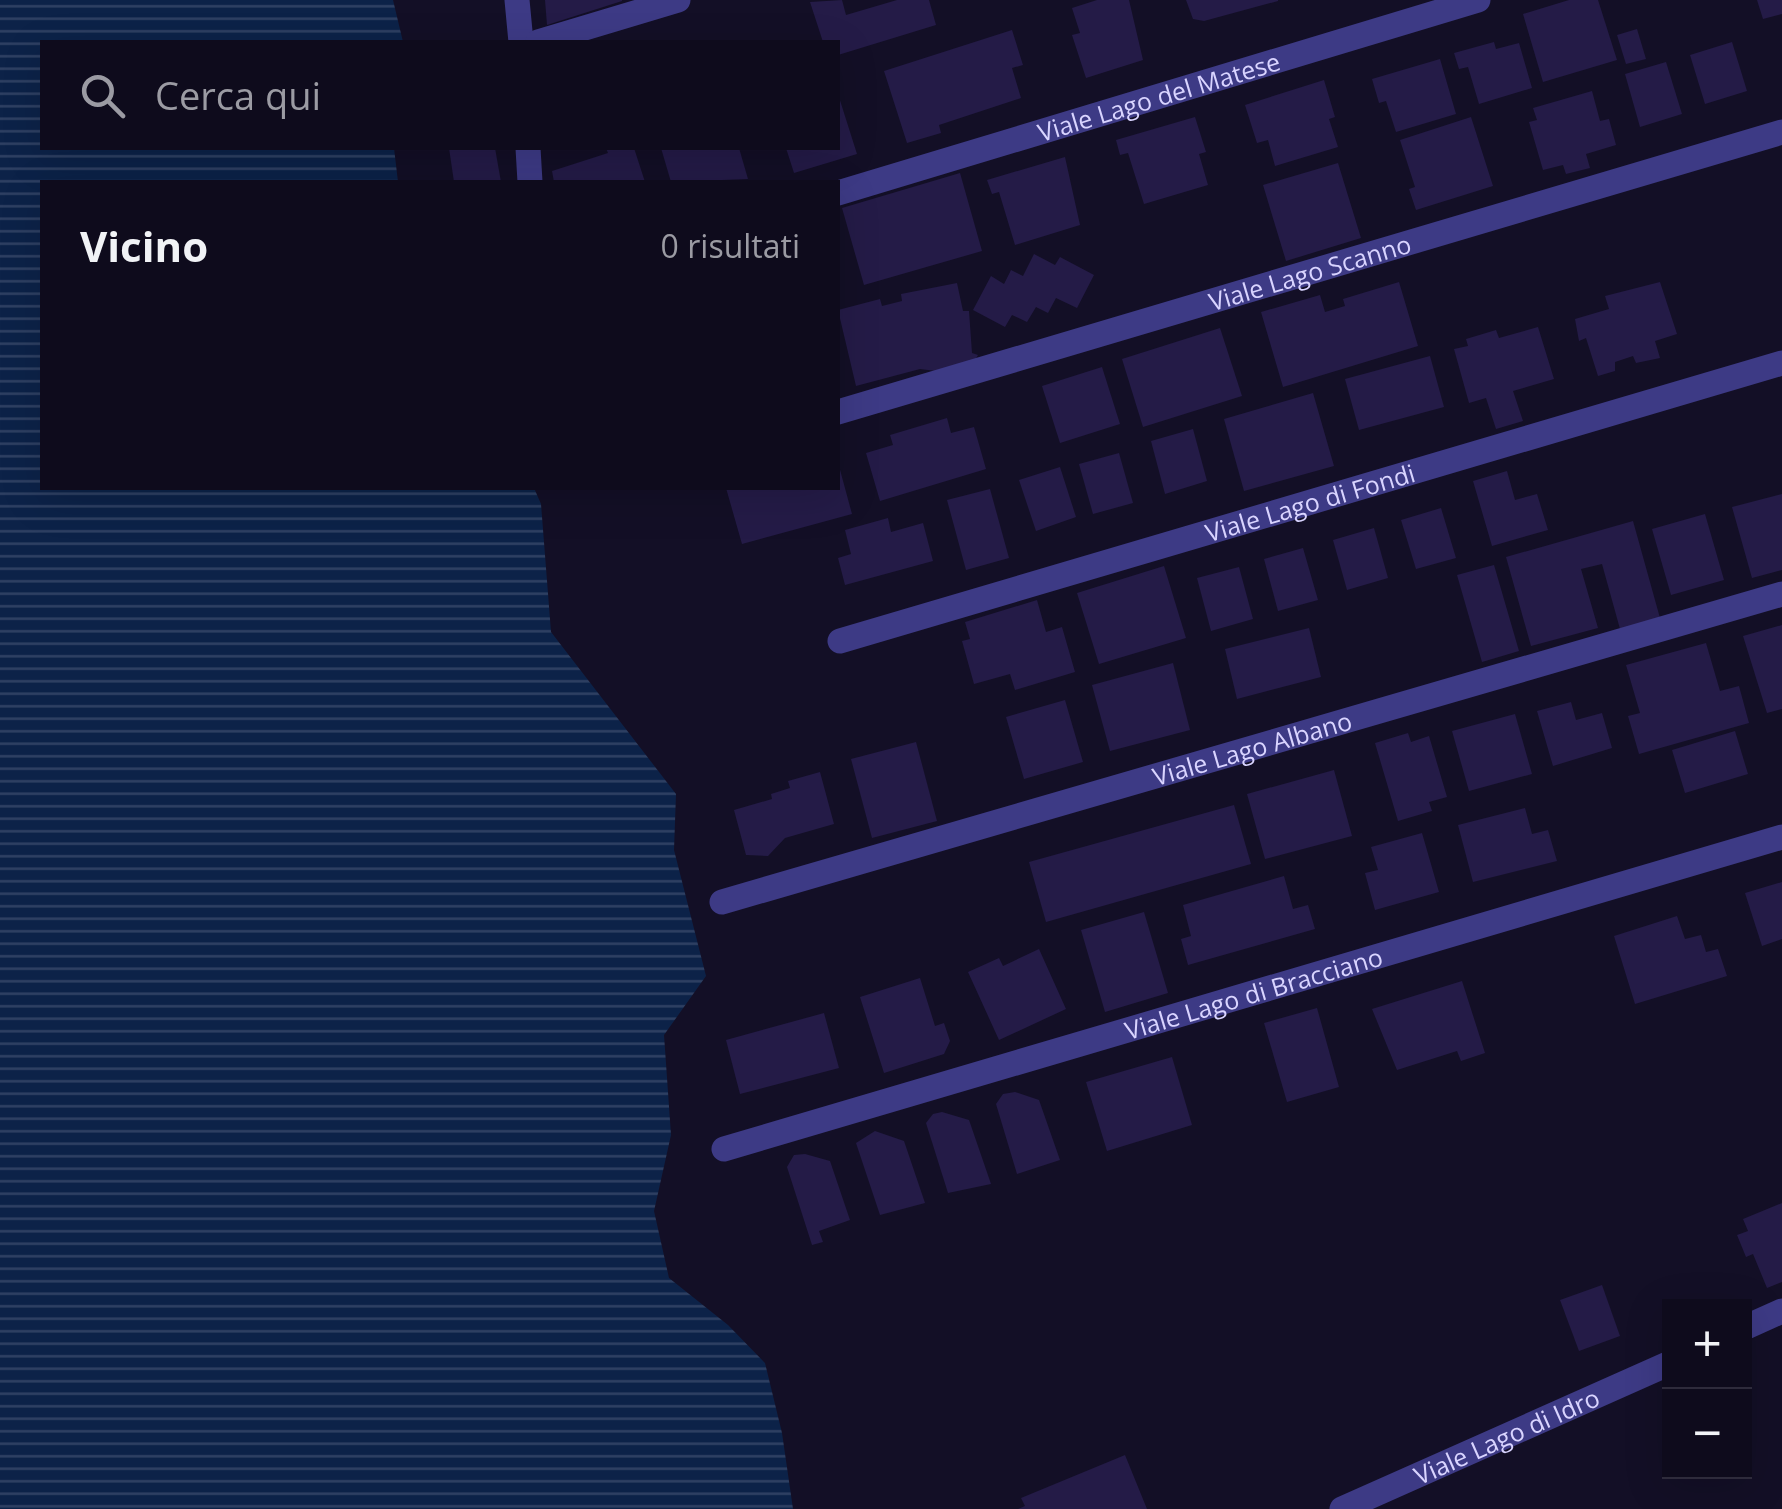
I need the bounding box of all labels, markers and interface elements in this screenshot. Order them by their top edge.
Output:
search box [40,40,840,150]
street label: Viale Lago del Matese [1033,44,1284,149]
icon: search [75,68,130,123]
text: Cerca qui [155,69,321,121]
text: Vicino [80,217,208,274]
text: 0 risultati [661,224,800,267]
street label: Viale Lago Scanno [1204,226,1415,318]
street label: Viale Lago di Fondi [1201,455,1419,549]
street label: Viale Lago Albano [1149,703,1356,793]
street label: Viale Lago di Bracciano [1121,939,1386,1047]
map controls [1662,1299,1752,1479]
button: + [1662,1299,1752,1389]
street label: Viale Lago di Idro [1408,1380,1605,1492]
button: − [1662,1389,1752,1479]

